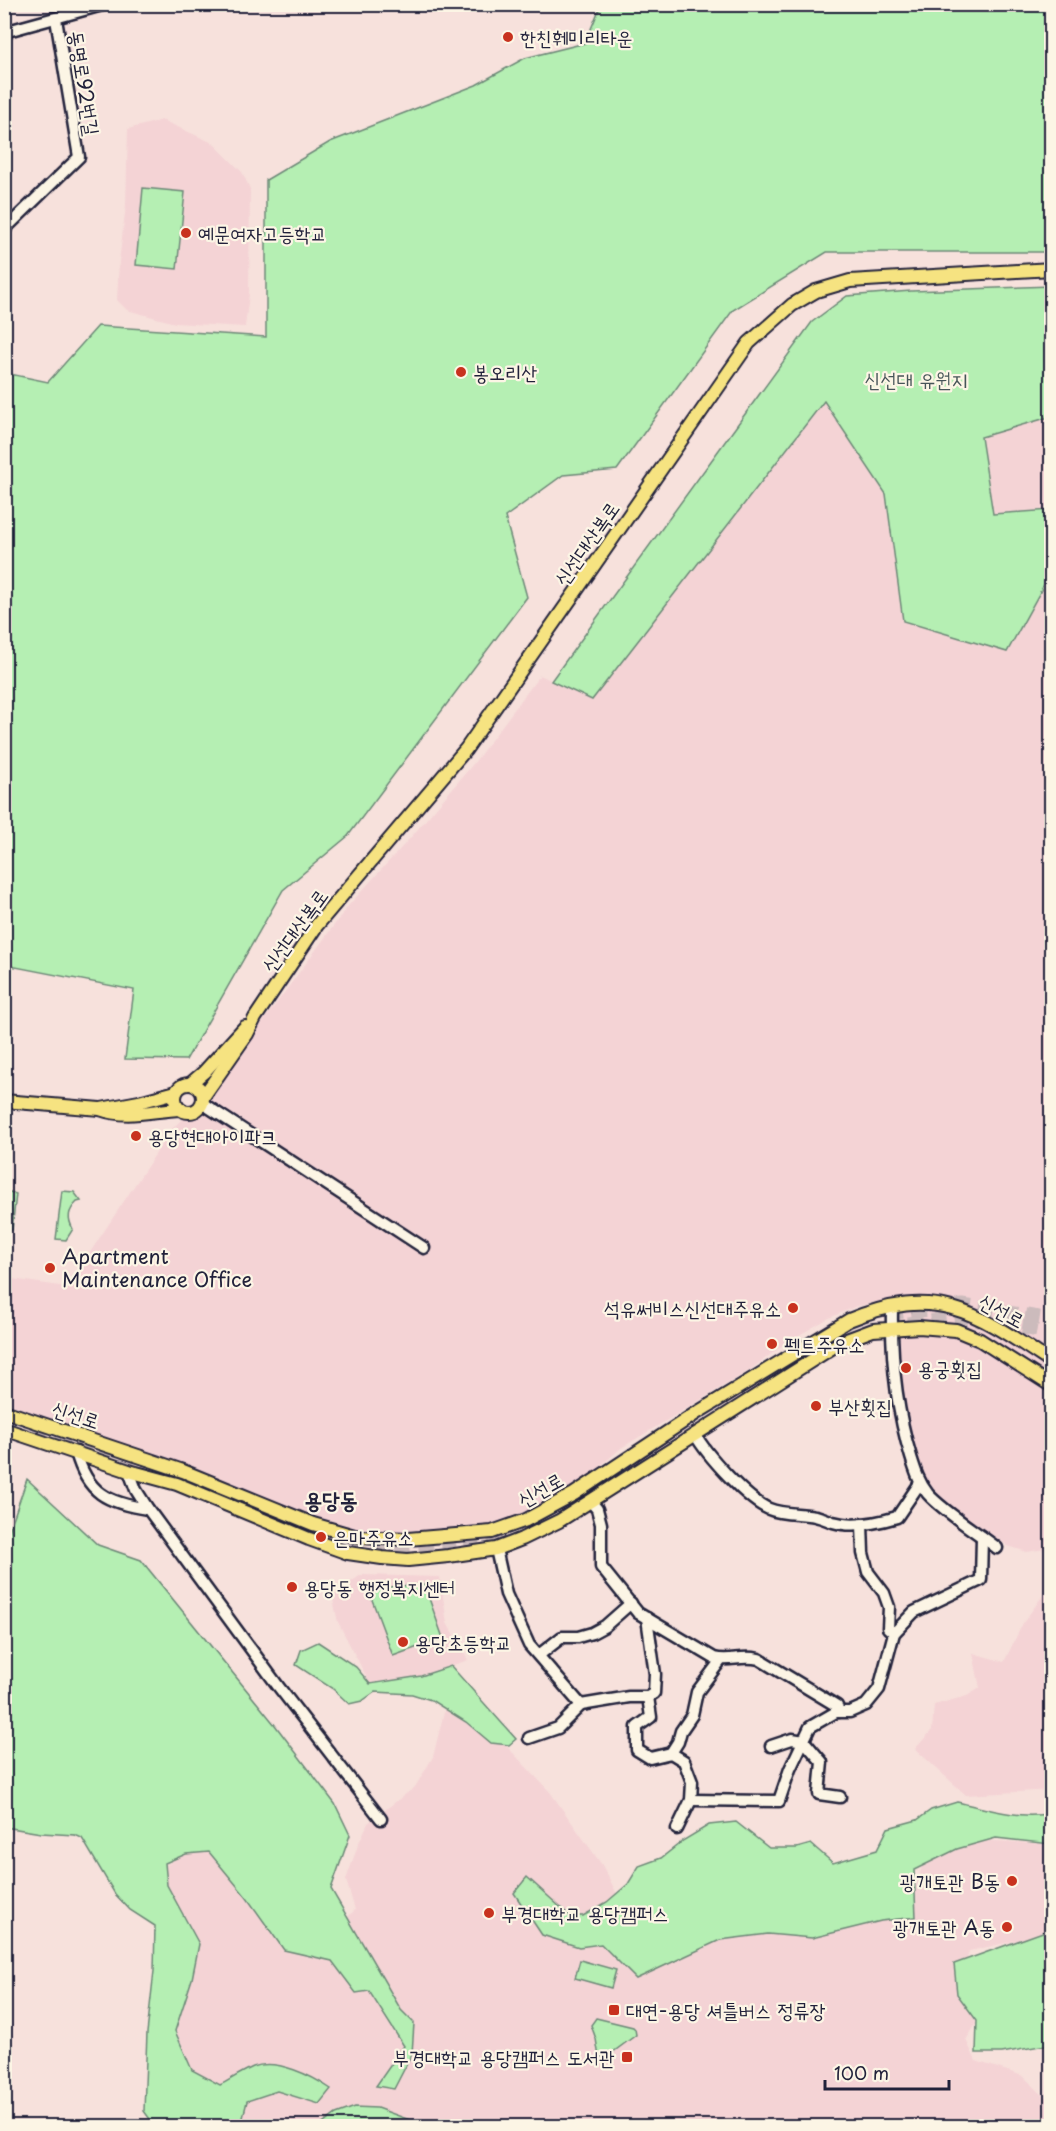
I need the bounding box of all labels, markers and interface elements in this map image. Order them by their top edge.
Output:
place label: 한친훼미리타운 [520,22,633,52]
street label: 동명로92번길 [62,28,108,138]
marker: 한친훼미리타운 [501,30,515,44]
place label: 예문여자고등학교 [198,218,327,248]
marker: 예문여자고등학교 [179,226,193,240]
place label: 봉오리산 [473,357,537,387]
park label: 신선대 유원지 [864,364,968,394]
marker: 봉오리산 [454,365,468,379]
street label: 신선대산복로 [546,495,626,591]
street label: 신선대산복로 [253,882,335,978]
place label: 용당현대아이파크 [148,1121,277,1151]
marker: 용당현대아이파크 [129,1129,143,1143]
place label: Apartment Maintenance Office [62,1241,252,1294]
marker: Apartment Maintenance Office [43,1261,57,1275]
street label: 신선로 [974,1285,1030,1335]
place label: 석유써비스신선대주유소 [604,1293,781,1323]
marker: 석유써비스신선대주유소 [786,1301,800,1315]
place label: 펙트주유소 [784,1329,864,1359]
marker: 펙트주유소 [765,1337,779,1351]
place label: 용궁횟집 [918,1353,982,1383]
marker: 용궁횟집 [899,1361,913,1375]
place label: 부산횟집 [828,1391,892,1421]
street label: 신선로 [48,1392,104,1436]
marker: 부산횟집 [809,1399,823,1413]
street label: 신선로 [512,1464,568,1514]
district label: 용당동 [304,1482,358,1515]
place label: 은마주유소 [333,1522,413,1552]
marker: 은마주유소 [314,1530,328,1544]
place label: 용당동 행정복지센터 [304,1572,455,1602]
marker: 용당동 행정복지센터 [285,1580,299,1594]
place label: 용당초등학교 [415,1627,512,1657]
marker: 용당초등학교 [396,1635,410,1649]
place label: 광개토관 B동 [900,1866,1000,1896]
marker: 광개토관 B동 [1005,1874,1019,1888]
place label: 부경대학교 용당캠퍼스 [501,1898,668,1928]
marker: 부경대학교 용당캠퍼스 [482,1906,496,1920]
place label: 광개토관 A동 [893,1912,995,1942]
marker: 광개토관 A동 [1000,1920,1014,1934]
place label: 대연-용당 셔틀버스 정류장 [626,1995,826,2025]
marker: 대연-용당 셔틀버스 정류장 [607,2003,621,2017]
place label: 부경대학교 용당캠퍼스 도서관 [393,2042,615,2072]
marker: 부경대학교 용당캠퍼스 도서관 [620,2050,634,2064]
scale bar [825,2053,950,2091]
text: 100 m [834,2059,889,2086]

